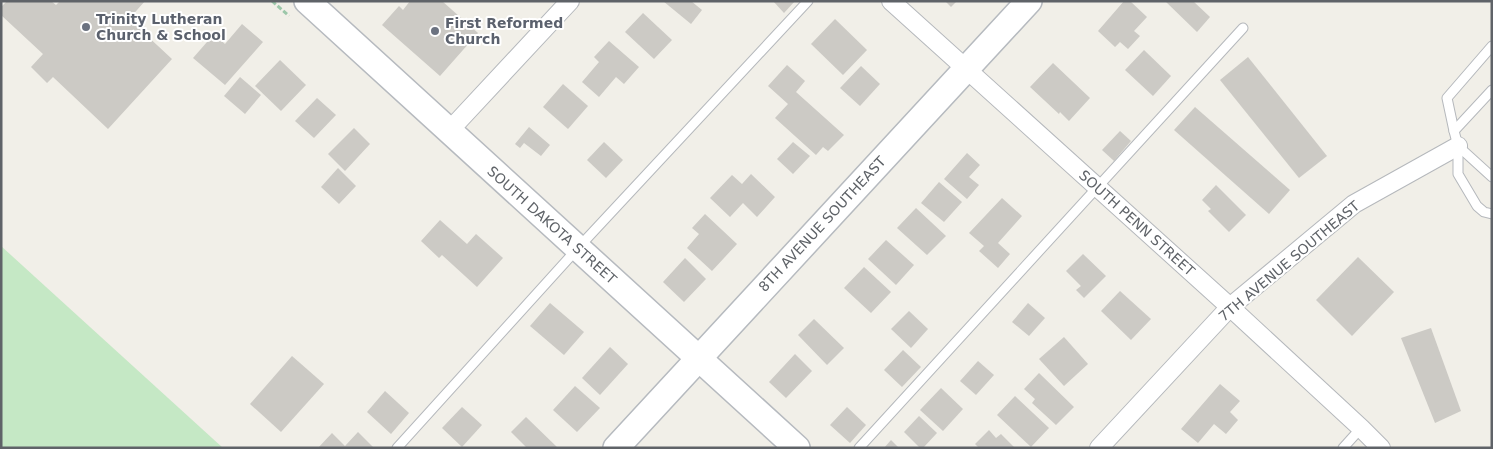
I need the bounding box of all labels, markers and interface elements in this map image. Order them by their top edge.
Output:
place label: Trinity Lutheran Church & School [96,11,226,43]
place label: First Reformed Church [445,15,563,47]
marker: Trinity Lutheran Church & School [80,21,92,33]
marker: First Reformed Church [429,25,441,37]
street label: 8TH AVENUE SOUTHEAST [755,153,889,295]
street label: SOUTH DAKOTA STREET [484,163,620,287]
street label: SOUTH PENN STREET [1076,167,1198,279]
street label: 7TH AVENUE SOUTHEAST [1215,197,1363,325]

